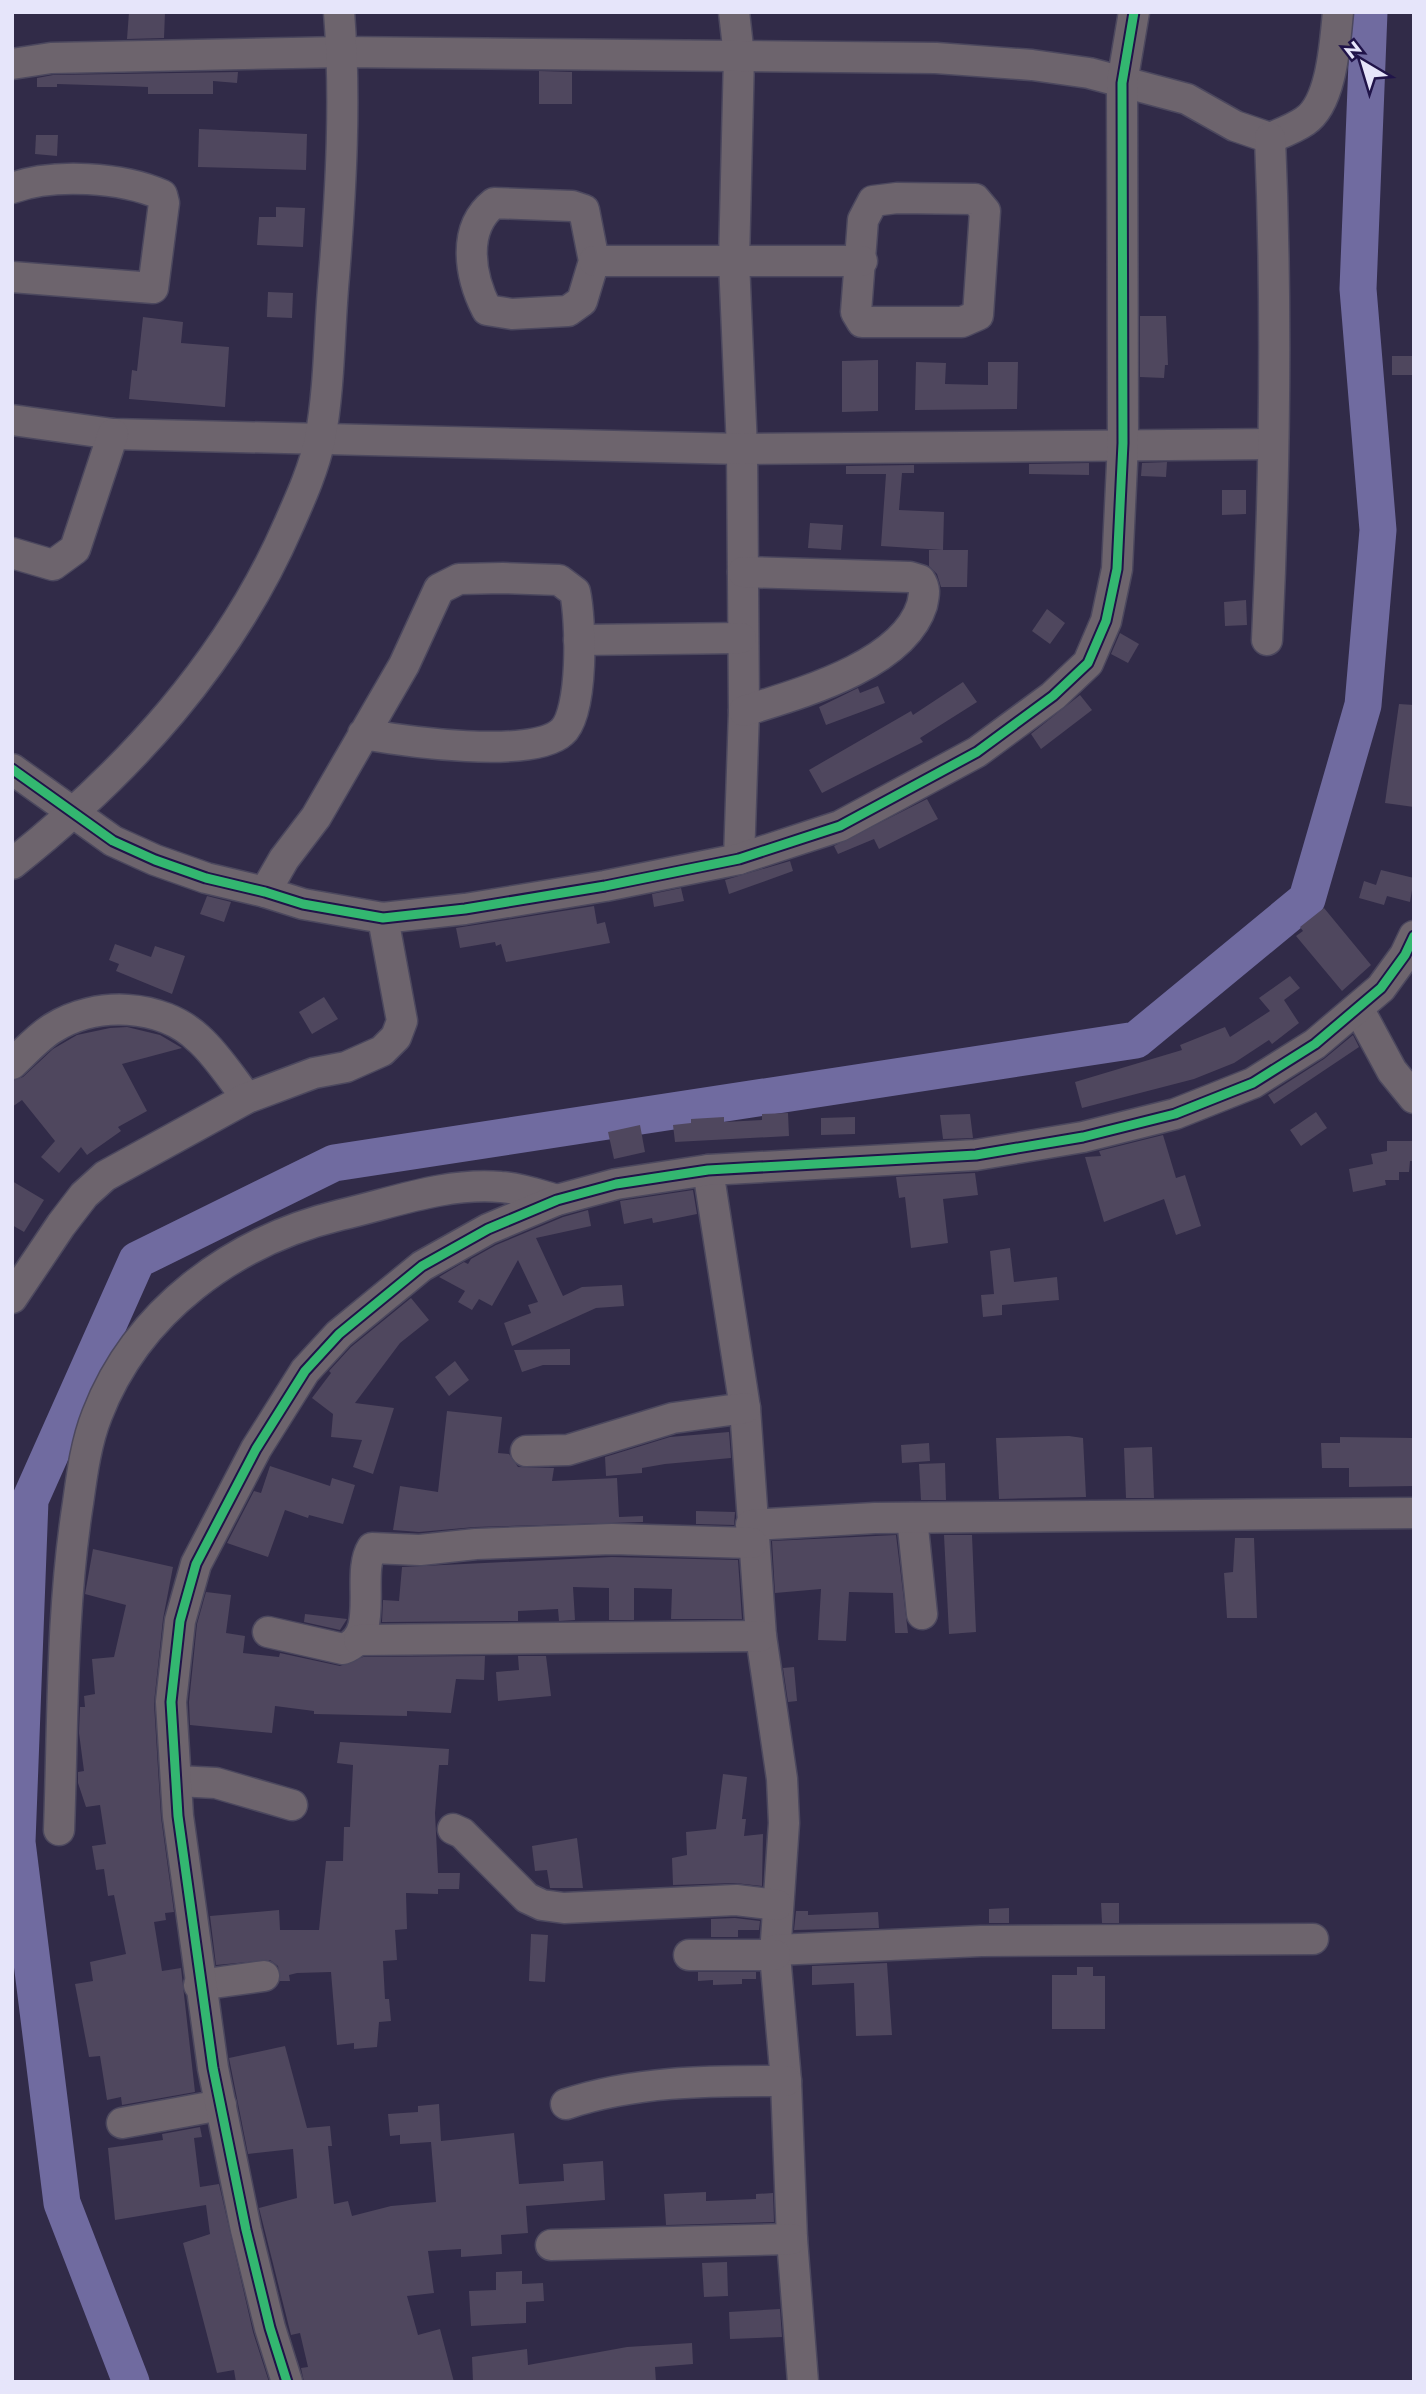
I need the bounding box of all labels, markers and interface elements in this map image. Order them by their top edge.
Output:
north arrow [1328,28,1398,98]
text: N [1339,35,1367,65]

